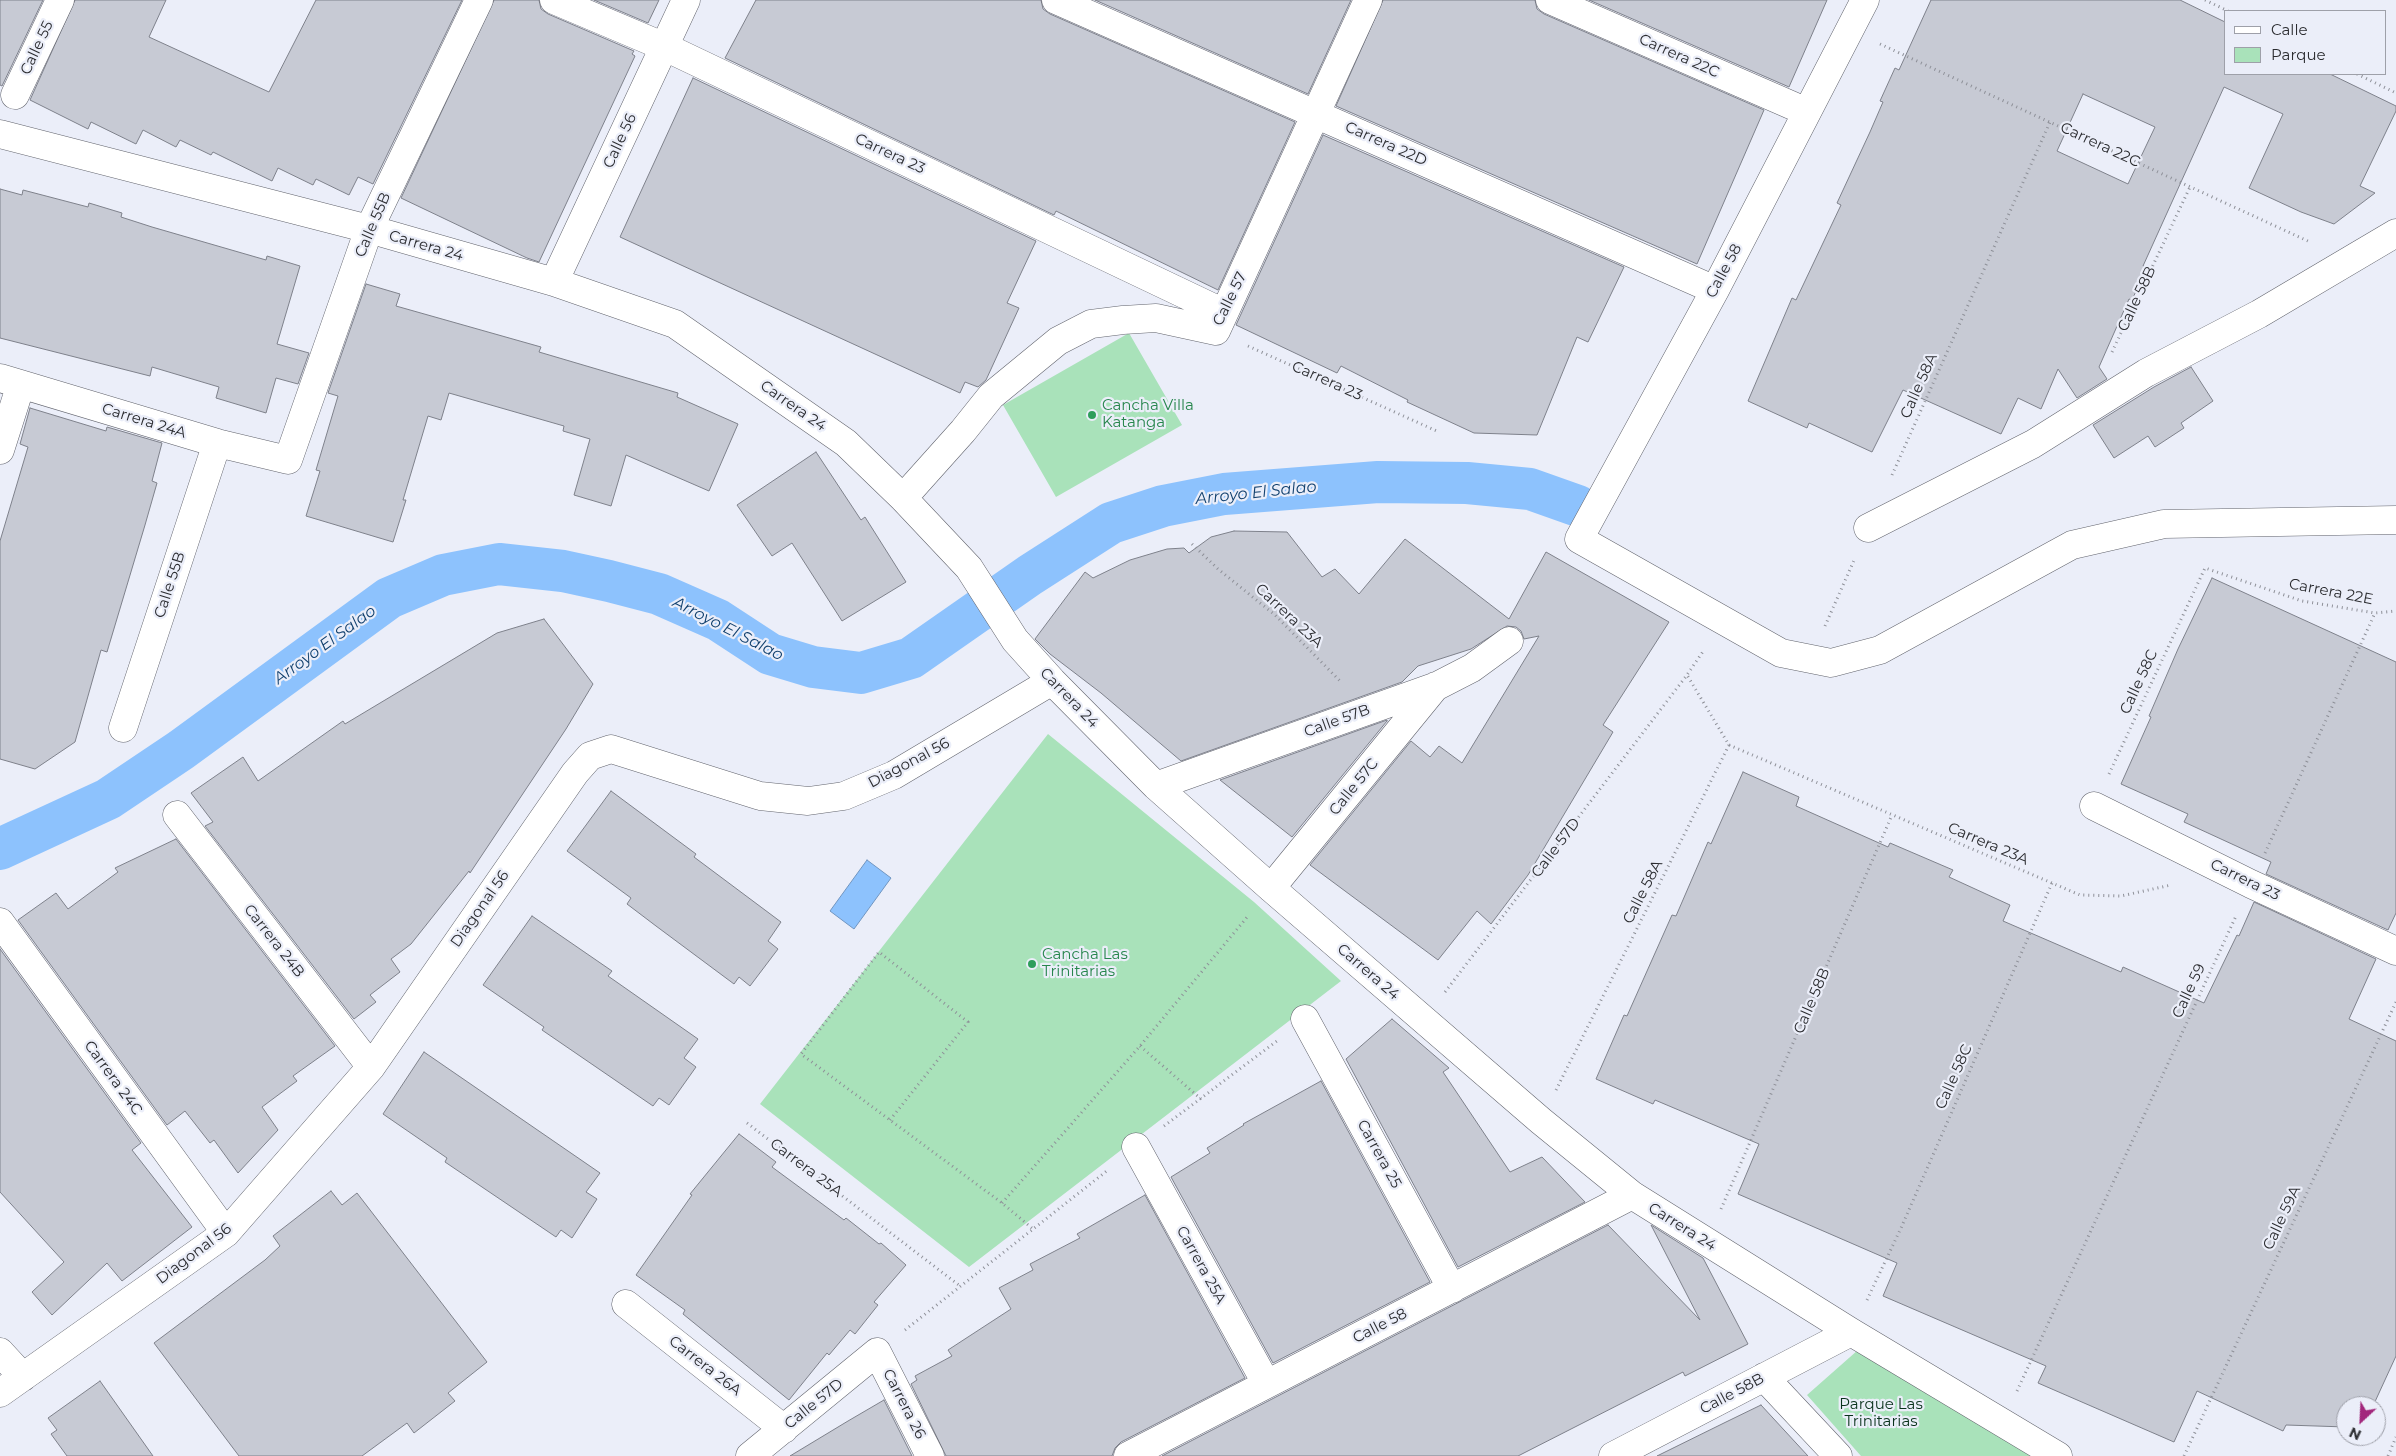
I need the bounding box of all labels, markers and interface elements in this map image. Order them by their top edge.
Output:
legend [2224,10,2386,75]
street label: Calle 55 [17,18,57,78]
text: Calle [2271,20,2308,39]
street label: Carrera 22C [1636,30,1722,82]
text: Parque [2271,45,2326,64]
street label: Calle 56 [600,111,640,171]
street label: Carrera 22D [1342,118,1430,170]
street label: Carrera 22C [2057,119,2143,171]
street label: Carrera 23 [852,130,928,178]
street label: Calle 55B [351,190,395,260]
street label: Carrera 24 [387,227,465,265]
street label: Calle 58 [1702,241,1746,301]
street label: Calle 58B [2114,264,2160,334]
street label: Calle 57 [1209,269,1251,329]
street label: Calle 58A [1897,351,1941,421]
street label: Carrera 23 [1289,357,1365,405]
street label: Carrera 24 [757,377,829,435]
place label: Cancha Villa Katanga [1102,397,1194,432]
street label: Carrera 24A [100,400,188,442]
marker: Cancha Villa Katanga [1086,409,1098,421]
water label: Arroyo El Salao [1195,477,1317,509]
street label: Calle 55B [151,550,189,620]
street label: Carrera 22E [2287,575,2375,609]
street label: Carrera 23A [1251,580,1327,652]
water label: Arroyo El Salao [670,593,786,665]
water label: Arroyo El Salao [270,602,380,688]
street label: Calle 58C [2116,647,2162,717]
street label: Carrera 24 [1036,664,1102,732]
street label: Calle 57B [1302,701,1372,741]
street label: Diagonal 56 [865,734,953,792]
street label: Calle 57C [1326,755,1382,819]
street label: Calle 57D [1528,815,1584,881]
street label: Carrera 23A [1945,819,2031,869]
street label: Carrera 23 [2207,855,2283,905]
street label: Calle 58A [1619,857,1667,927]
street label: Diagonal 56 [447,867,513,951]
street label: Carrera 24B [240,901,308,981]
street label: Carrera 24 [1333,940,1403,1004]
place label: Cancha Las Trinitarias [1042,946,1128,981]
marker: Cancha Las Trinitarias [1026,958,1038,970]
street label: Calle 59 [2169,961,2209,1021]
street label: Calle 58B [1790,965,1834,1037]
street label: Carrera 24C [80,1037,146,1119]
street label: Calle 58C [1932,1042,1976,1112]
street label: Carrera 25 [1353,1117,1405,1191]
street label: Carrera 25A [766,1135,846,1201]
street label: Calle 59A [2259,1183,2305,1253]
street label: Carrera 24 [1645,1199,1719,1255]
street label: Diagonal 56 [153,1220,235,1288]
street label: Carrera 25A [1172,1223,1230,1307]
street label: Calle 58 [1350,1305,1410,1347]
street label: Carrera 26A [665,1332,745,1400]
street label: Carrera 26 [879,1366,929,1442]
street label: Calle 58B [1697,1370,1767,1418]
street label: Calle 57D [781,1375,847,1433]
park label: Parque Las Trinitarias [1839,1396,1923,1431]
north arrow [2336,1396,2386,1446]
text: N [2346,1423,2364,1444]

